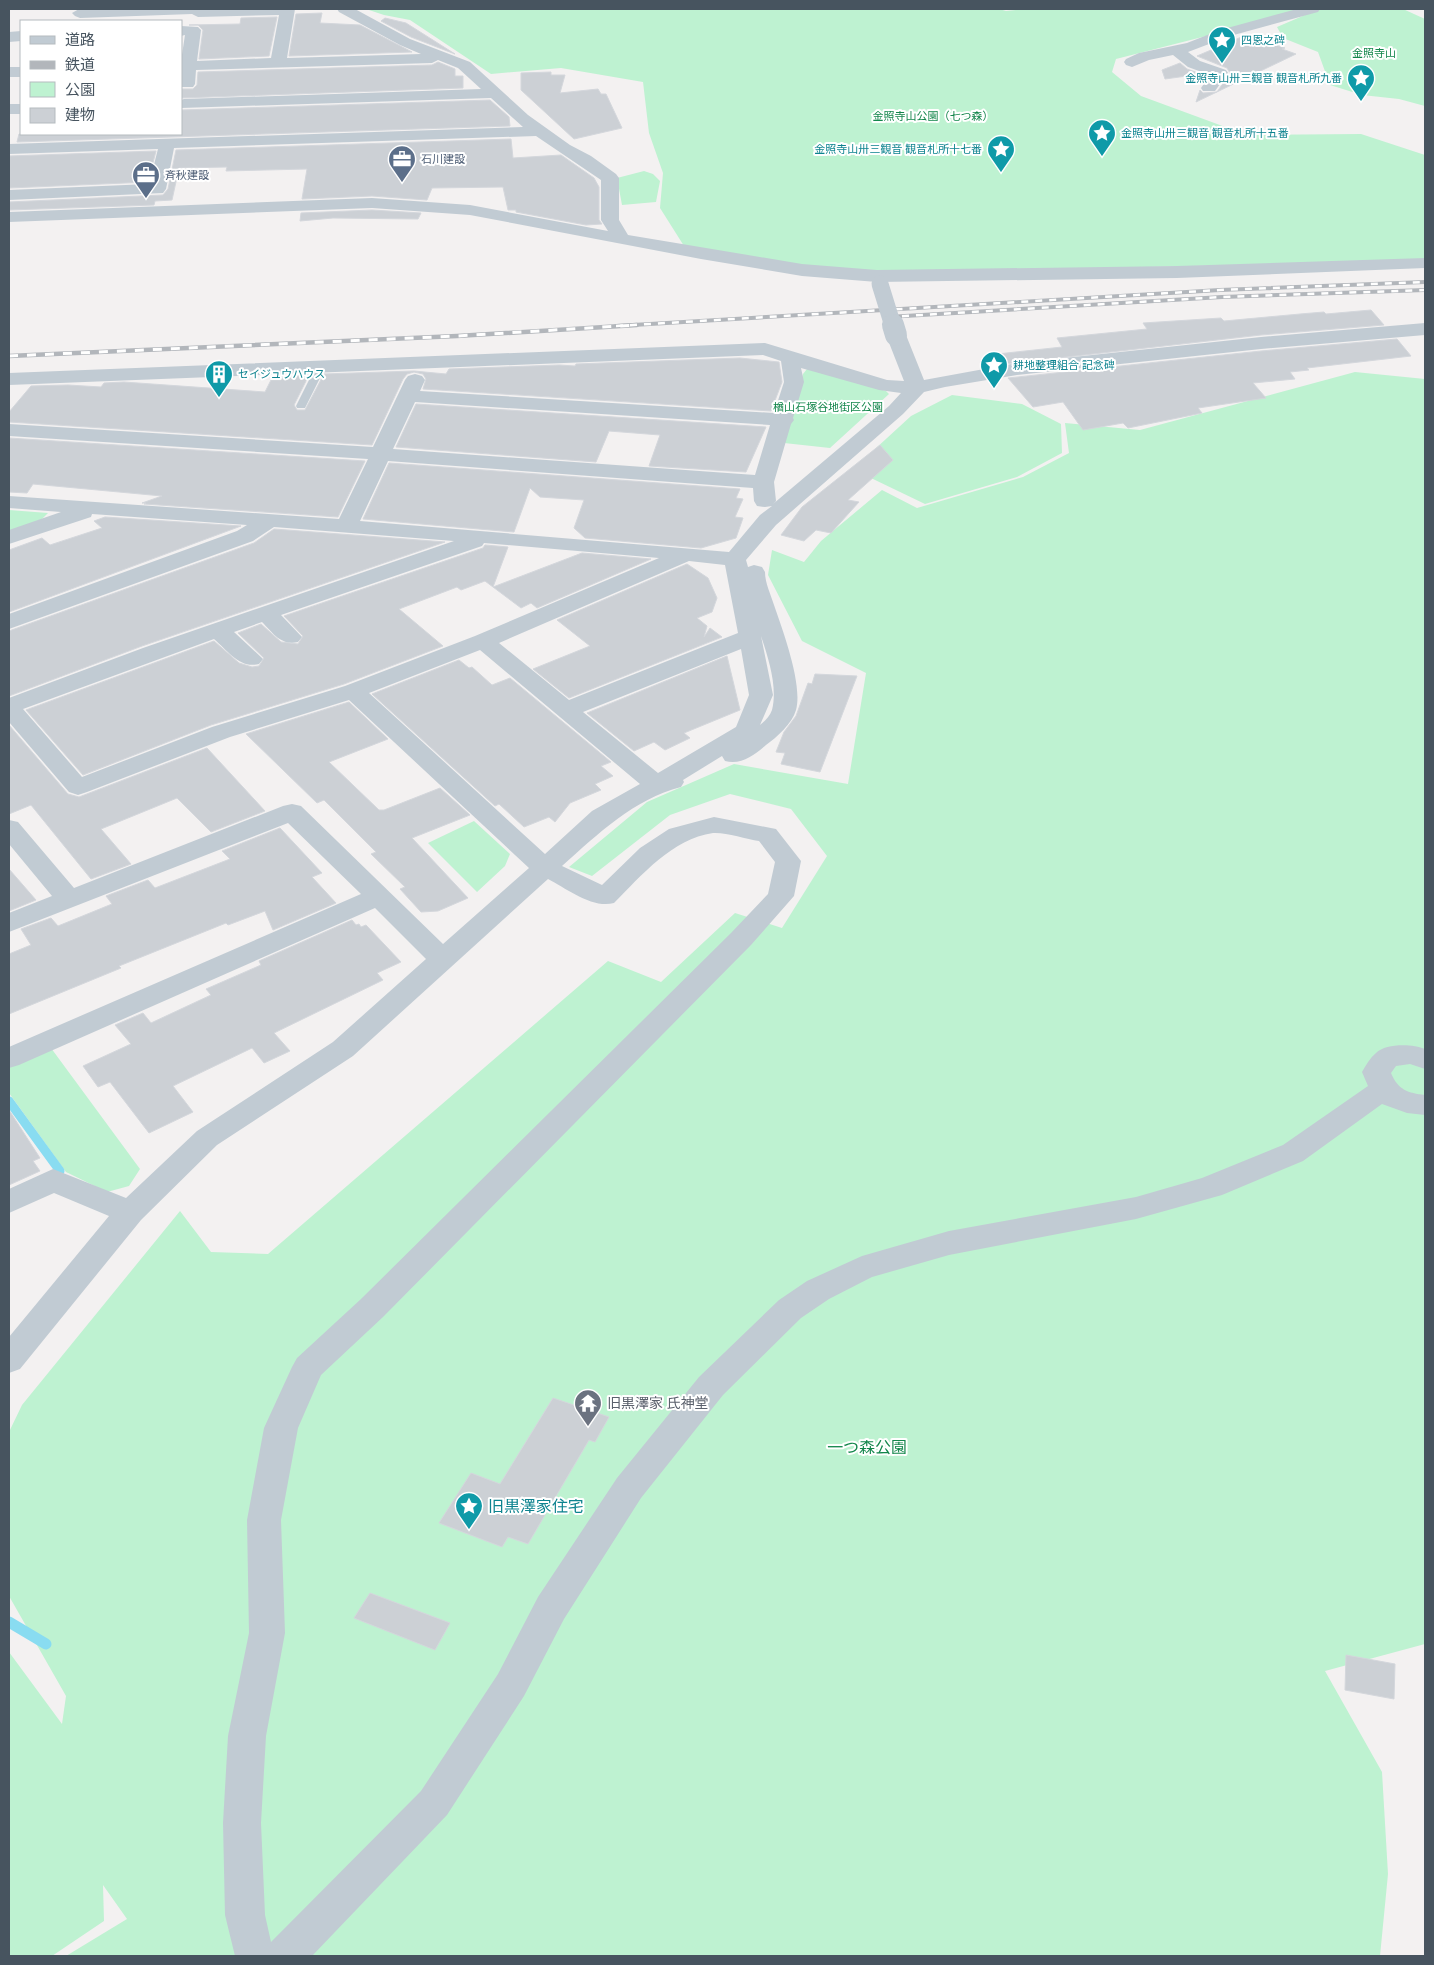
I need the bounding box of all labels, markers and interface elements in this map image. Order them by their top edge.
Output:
legend [20,20,182,135]
place icon: 四恩之碑 [1207,25,1237,64]
text: 道路 [65,30,95,50]
place label: 四恩之碑 [1241,33,1285,48]
park label: 金照寺山 [1352,46,1396,61]
text: 鉄道 [65,55,95,75]
place icon: 金照寺山卅三観音 観音札所九番 [1346,63,1376,102]
place label: 金照寺山卅三観音 観音札所九番 [1185,71,1342,86]
text: 公園 [65,80,95,100]
text: 建物 [65,105,95,125]
park label: 金照寺山公園（七つ森） [873,109,994,124]
place icon: 金照寺山卅三観音 観音札所十五番 [1087,118,1117,157]
place label: 金照寺山卅三観音 観音札所十五番 [1121,126,1289,141]
place icon: 金照寺山卅三観音 観音札所十七番 [986,134,1016,173]
place label: 金照寺山卅三観音 観音札所十七番 [814,142,982,157]
office icon: 石川建設 [387,144,417,183]
place label: 石川建設 [421,152,465,167]
office icon: 斉秋建設 [131,160,161,199]
place label: 斉秋建設 [165,168,209,183]
place icon: 耕地整理組合 記念碑 [979,350,1009,389]
place label: 耕地整理組合 記念碑 [1013,358,1115,373]
building icon: セイジュウハウス [204,359,234,398]
place label: セイジュウハウス [238,367,325,382]
park label: 楢山石塚谷地街区公園 [773,400,883,415]
temple icon: 旧黒澤家 氏神堂 [573,1388,603,1427]
place label: 旧黒澤家 氏神堂 [607,1394,709,1413]
park label: 一つ森公園 [827,1437,907,1459]
place icon: 旧黒澤家住宅 [454,1491,484,1530]
place label: 旧黒澤家住宅 [488,1496,584,1518]

